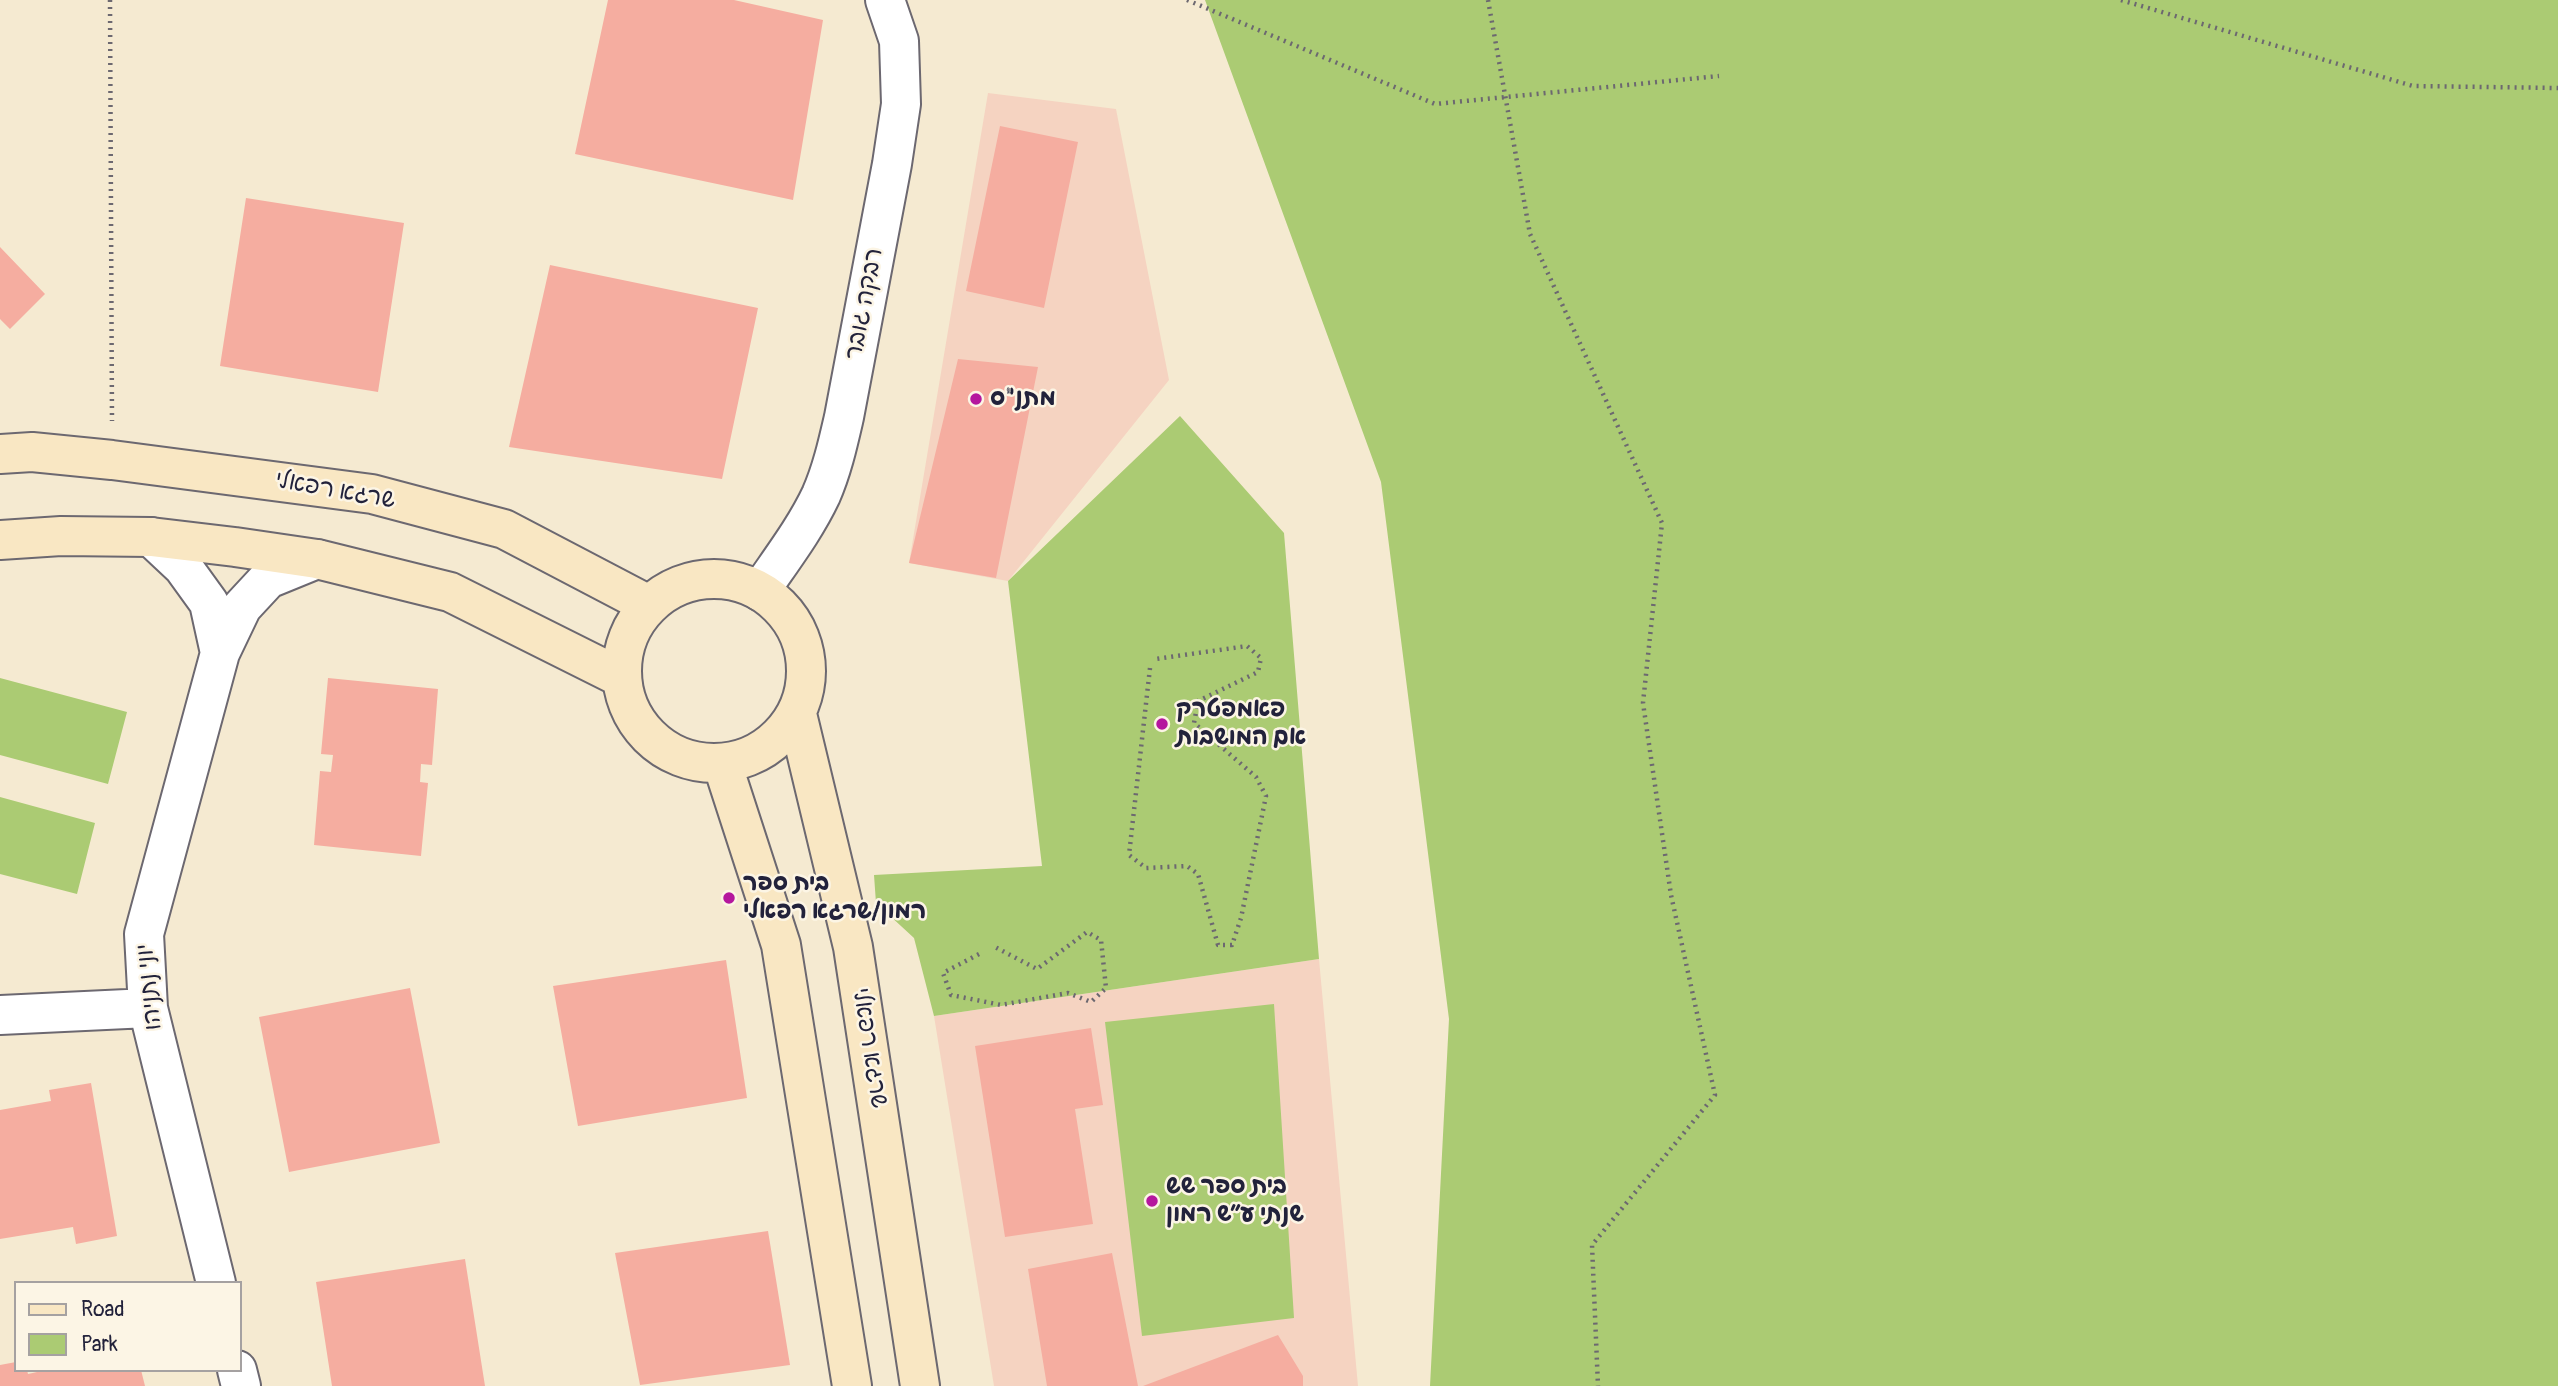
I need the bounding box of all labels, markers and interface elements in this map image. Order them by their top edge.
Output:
street label: רבקה גובר [840,246,890,362]
place label: מתנ"ס [990,385,1056,413]
marker: מתנ"ס [968,391,984,407]
street label: שרגא רפאלי [273,466,397,516]
place label: פאמפטרק אם המושבות [1176,696,1306,752]
marker: פאמפטרק אם המושבות [1154,716,1170,732]
place label: בית ספר רמון/שרגא רפאלי [743,870,926,926]
marker: בית ספר רמון/שרגא רפאלי [721,890,737,906]
street label: יוני נתניהו [131,942,169,1032]
street label: שרגא רפאלי [845,986,893,1110]
place label: בית ספר שש שנתי ע״ש רמון [1166,1173,1304,1229]
marker: בית ספר שש שנתי ע״ש רמון [1144,1193,1160,1209]
legend [14,1281,242,1372]
text: Road [81,1296,125,1323]
text: Park [81,1331,118,1358]

